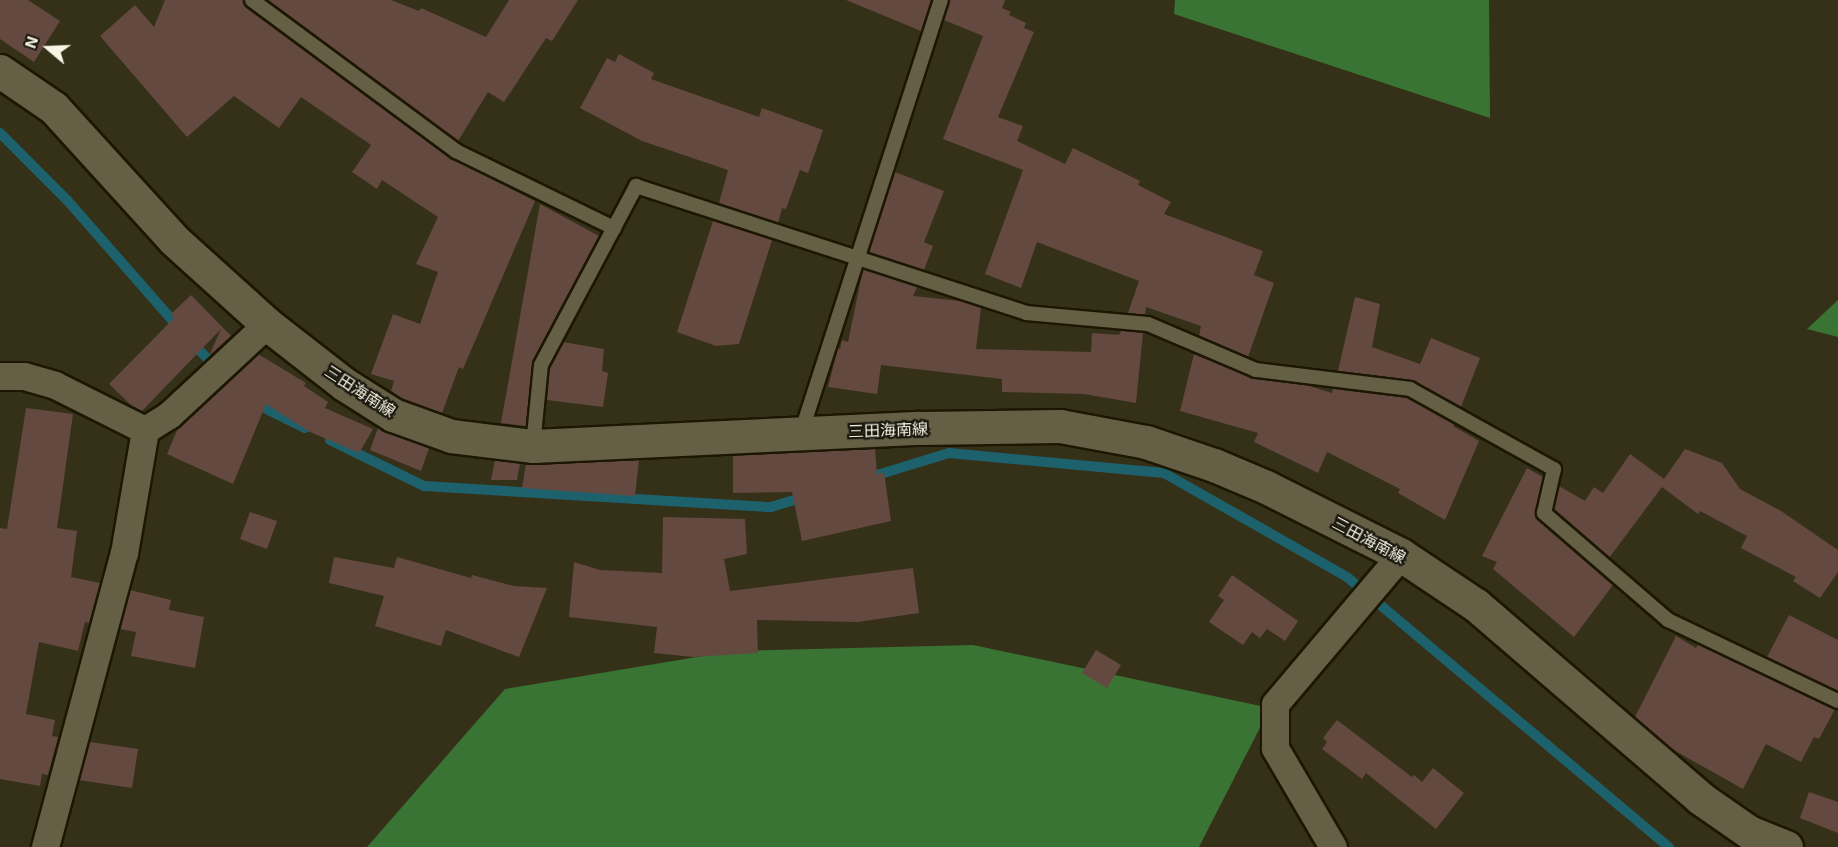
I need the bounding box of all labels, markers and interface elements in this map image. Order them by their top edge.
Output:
north arrow [18,18,78,78]
text: N [20,33,41,51]
street label: 三田海南線 [321,361,399,421]
street label: 三田海南線 [848,419,928,441]
street label: 三田海南線 [1329,513,1409,567]

